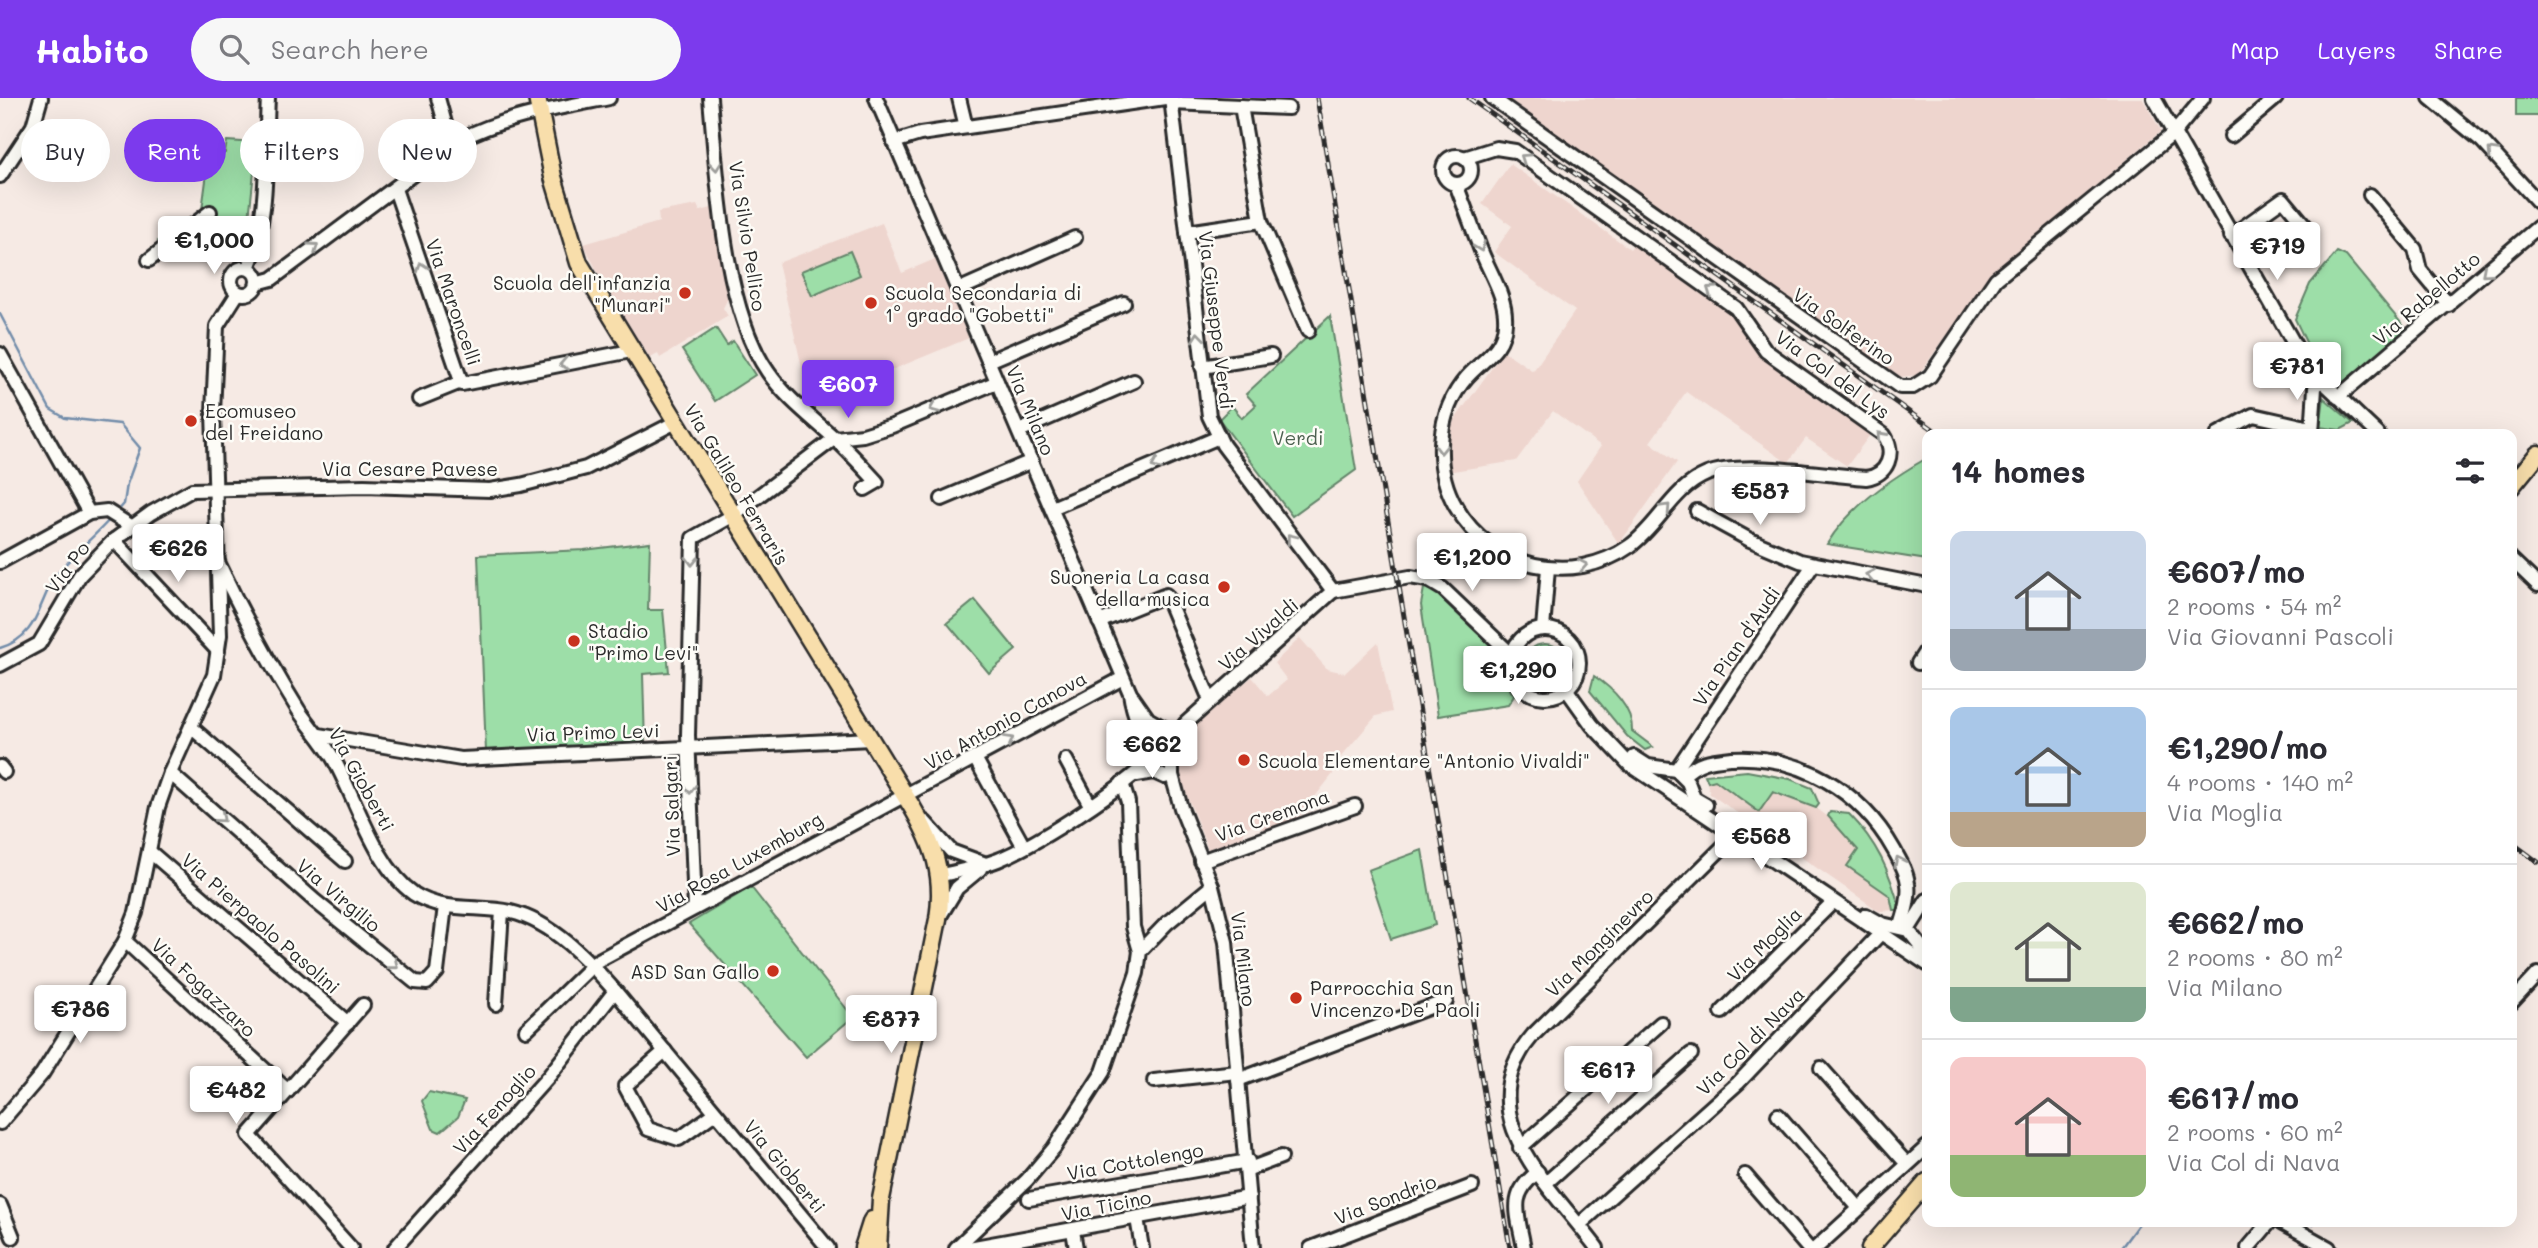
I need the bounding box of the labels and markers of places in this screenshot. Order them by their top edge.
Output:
pin: €1,000 [157,216,271,276]
pin: €719 [2236,222,2318,282]
place label: Scuola dell'infanzia "Munari" [493,270,671,317]
place label: Scuola Secondaria di 1° grado "Gobetti" [885,280,1082,327]
marker: Scuola dell'infanzia "Munari" [677,285,693,301]
marker: Scuola Secondaria di 1° grado "Gobetti" [863,295,879,311]
pin: €781 [2256,342,2338,402]
pin: €607 [807,360,889,420]
place label: Ecomuseo del Freidano [205,398,323,445]
marker: Ecomuseo del Freidano [183,413,199,429]
pin: €587 [1719,468,1801,527]
pin: €626 [137,524,219,584]
pin: €1,200 [1415,533,1529,593]
place label: Suoneria La casa della musica [1050,564,1210,611]
marker: Suoneria La casa della musica [1216,579,1232,595]
place label: Stadio "Primo Levi" [588,618,699,665]
marker: Stadio "Primo Levi" [566,633,582,649]
pin: €1,290 [1461,646,1575,706]
pin: €662 [1111,720,1193,780]
place label: Scuola Elementare "Antonio Vivaldi" [1258,748,1590,773]
marker: Scuola Elementare "Antonio Vivaldi" [1236,752,1252,768]
pin: €568 [1720,812,1802,872]
place label: ASD San Gallo [630,959,759,984]
marker: ASD San Gallo [765,963,781,979]
place label: Parrocchia San Vincenzo De' Paoli [1310,975,1480,1022]
pin: €786 [39,986,121,1045]
marker: Parrocchia San Vincenzo De' Paoli [1288,990,1304,1006]
pin: €877 [850,996,932,1055]
pin: €617 [1567,1046,1649,1106]
pin: €482 [195,1066,277,1126]

